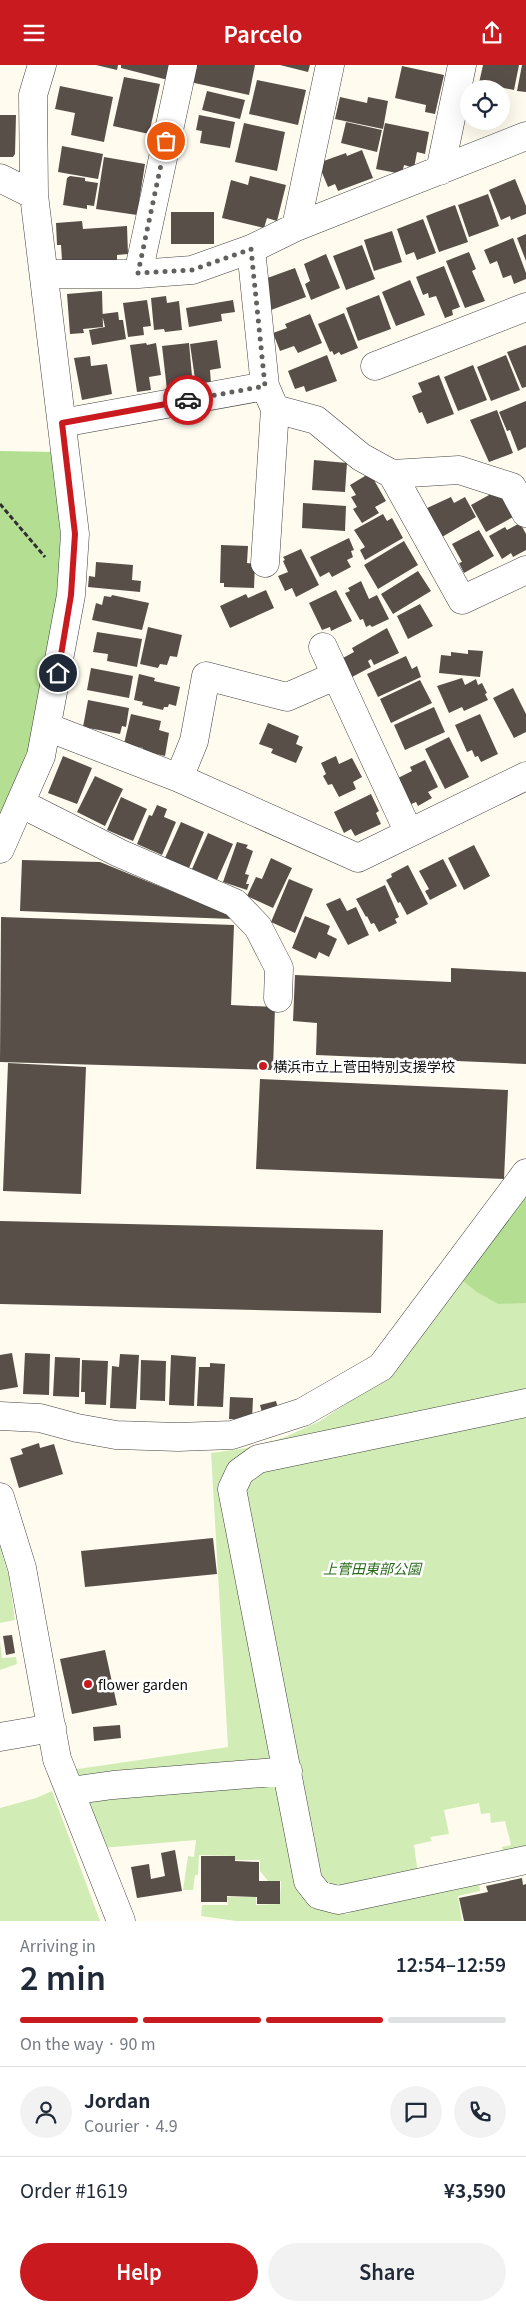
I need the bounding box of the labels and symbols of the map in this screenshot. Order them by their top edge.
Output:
pin [145,120,187,162]
courier [163,375,213,425]
pin [37,652,79,694]
place label: 横浜市立上菅田特別支援学校 [273,1056,455,1076]
marker: 横浜市立上菅田特別支援学校 [257,1060,269,1072]
park label: 上菅田東部公園 [323,1558,423,1578]
place label: flower garden [98,1674,188,1694]
marker: flower garden [82,1678,94,1690]

